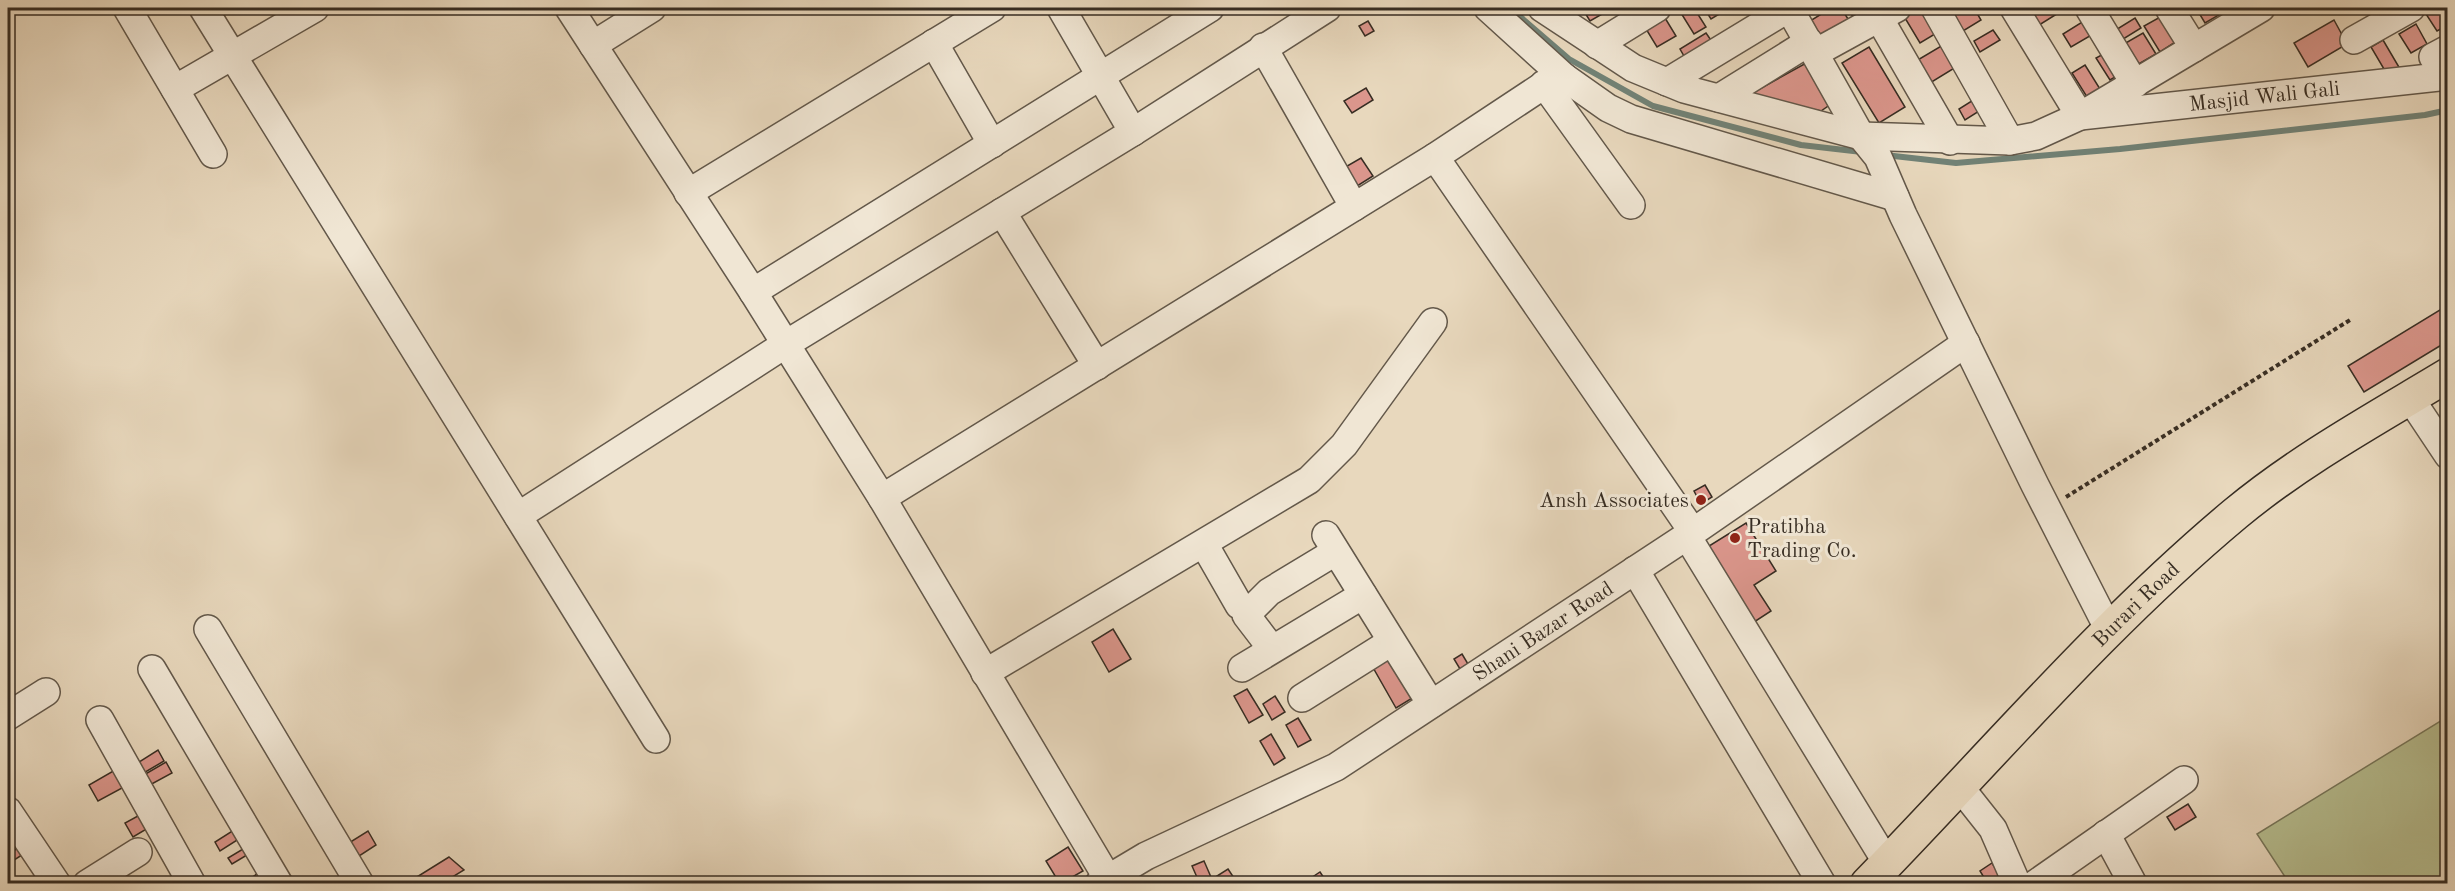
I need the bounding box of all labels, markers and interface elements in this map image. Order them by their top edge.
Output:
street label: Masjid Wali Gali [2188,79,2341,116]
place label: Ansh Associates [1539,491,1689,512]
marker: Ansh Associates [1694,493,1708,507]
place label: Pratibha Trading Co. [1747,517,1857,562]
marker: Pratibha Trading Co. [1728,531,1742,545]
street label: Burari Road [2089,559,2184,652]
street label: Shani Bazar Road [1469,578,1618,686]

